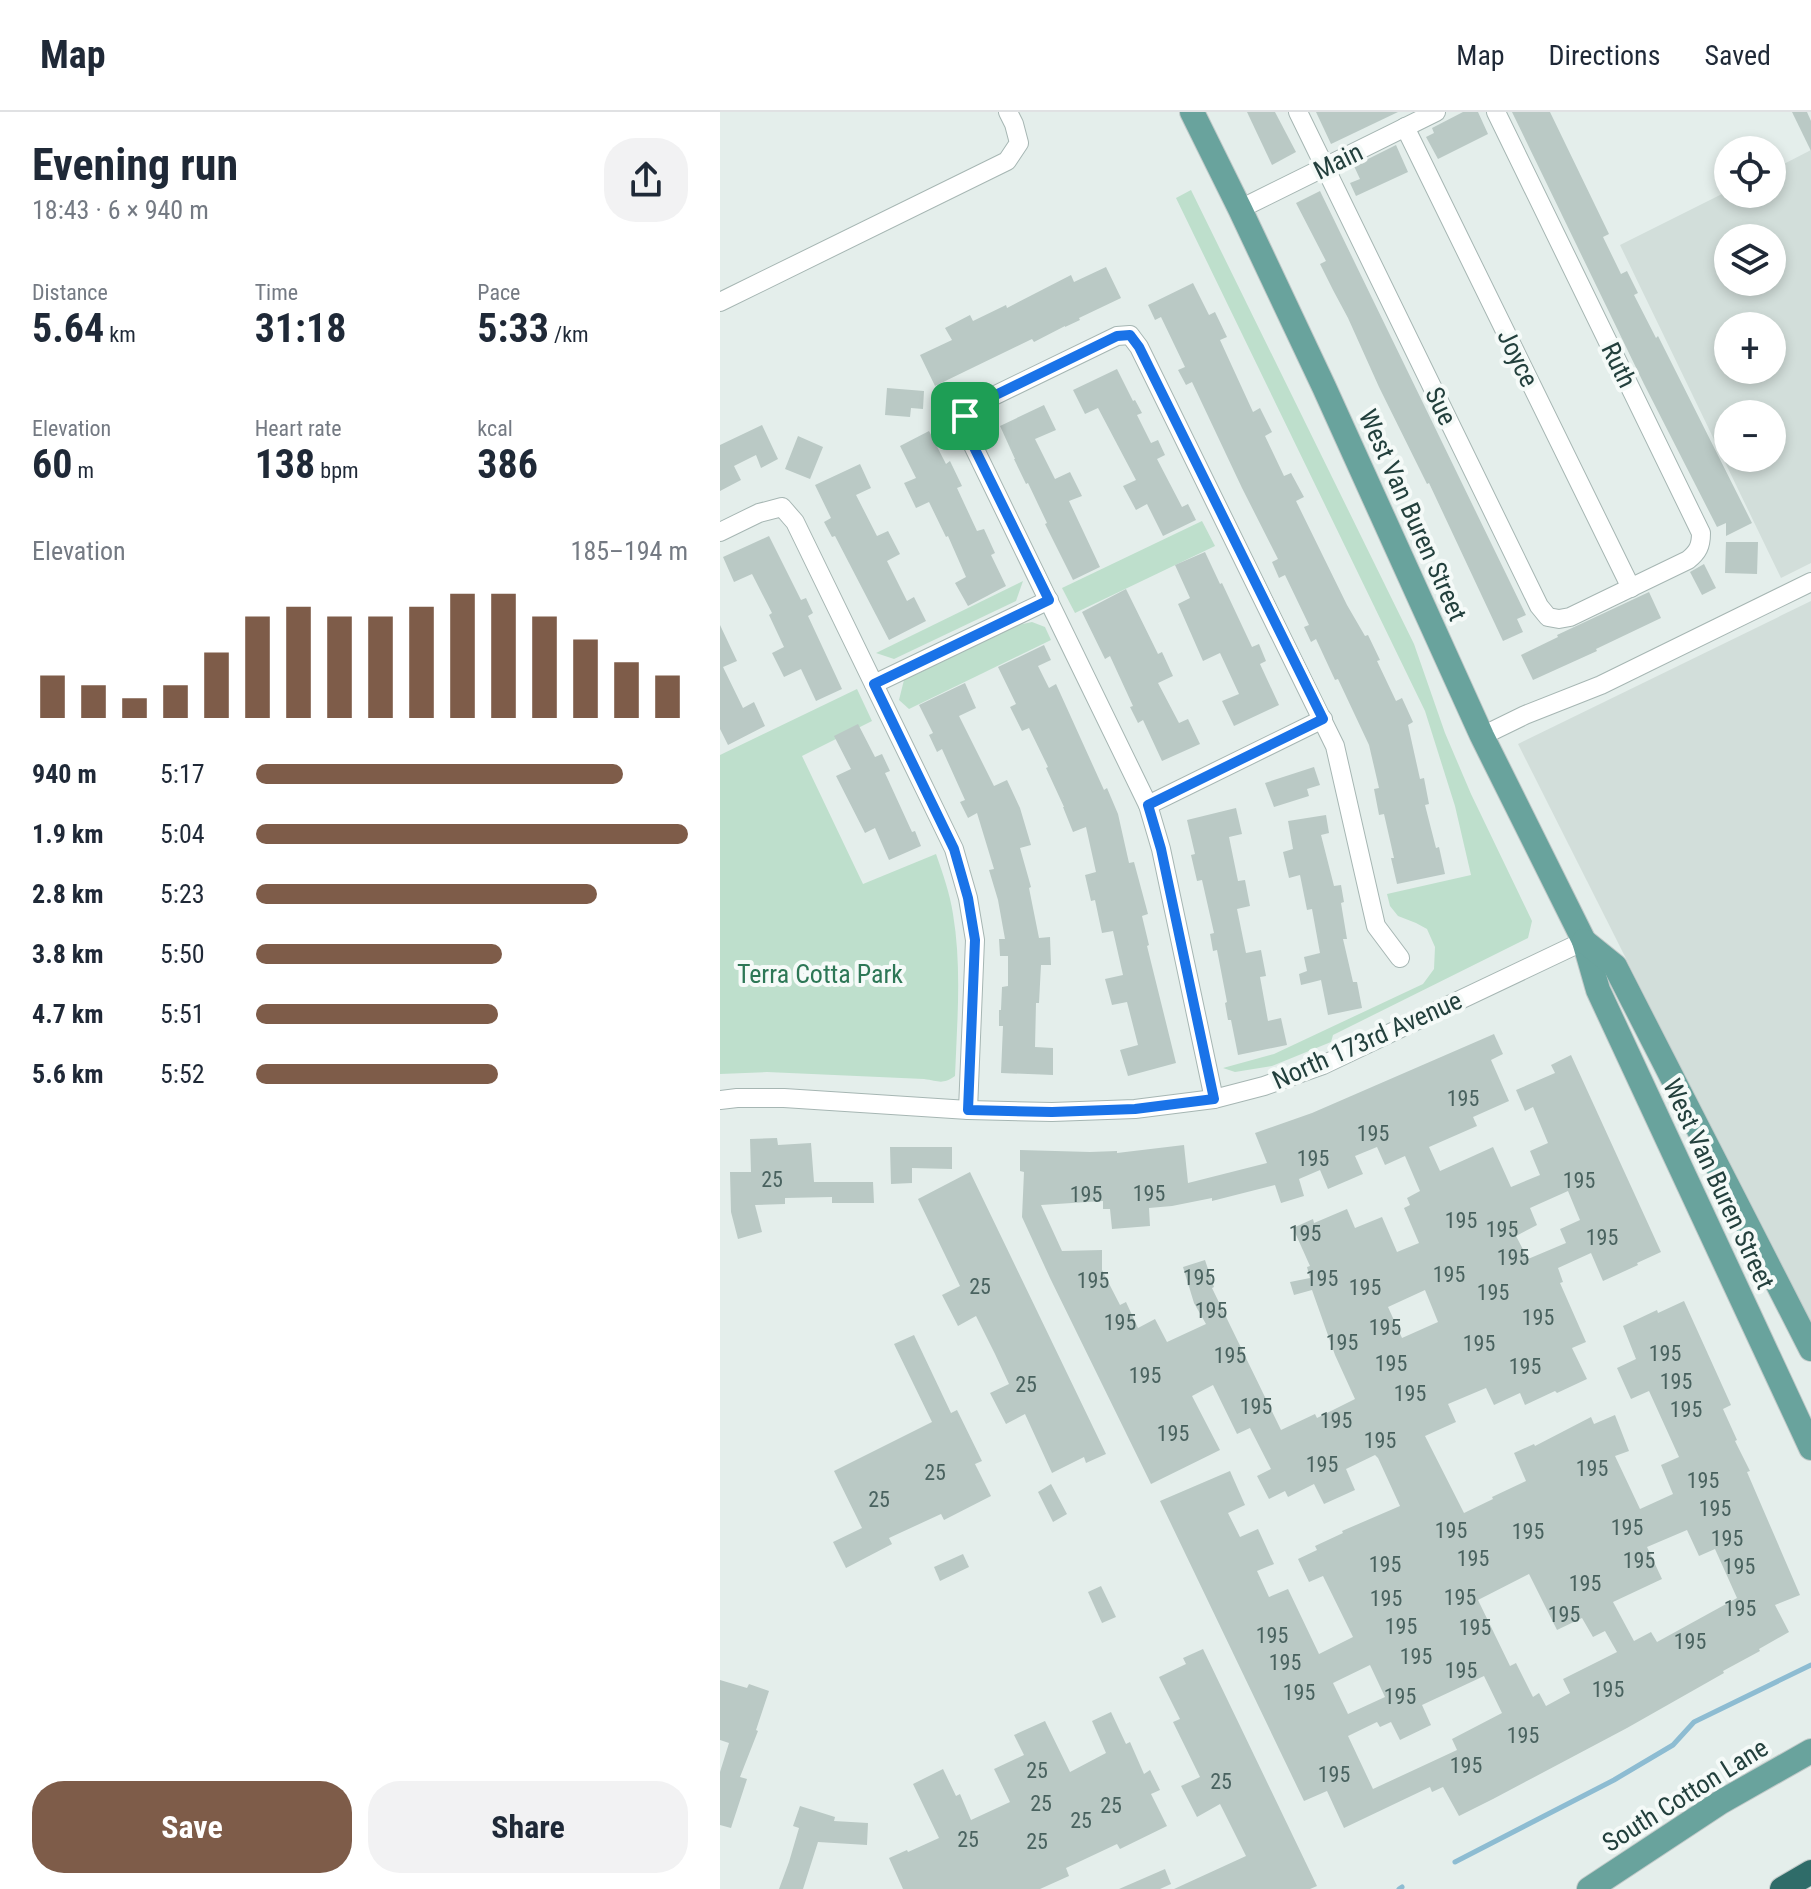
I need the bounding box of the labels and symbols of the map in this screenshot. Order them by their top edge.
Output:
street label: Main [1309,136,1367,186]
street label: Joyce [1491,324,1545,392]
street label: Ruth [1595,337,1643,393]
pin [931,382,999,450]
street label: Sue [1419,382,1463,430]
street label: West Van Buren Street [1353,405,1473,625]
park label: Terra Cotta Park [737,959,903,989]
street label: North 173rd Avenue [1268,985,1466,1095]
street label: West Van Buren Street [1657,1074,1781,1294]
house number: 195 [1447,1086,1479,1111]
house number: 195 [1357,1121,1389,1146]
house number: 195 [1297,1146,1329,1171]
house number: 25 [761,1167,783,1192]
house number: 195 [1563,1168,1595,1193]
house number: 195 [1133,1181,1165,1206]
house number: 195 [1070,1182,1102,1207]
house number: 195 [1445,1208,1477,1233]
house number: 195 [1486,1217,1518,1242]
house number: 195 [1289,1221,1321,1246]
house number: 195 [1586,1225,1618,1250]
house number: 195 [1497,1245,1529,1270]
house number: 195 [1433,1262,1465,1287]
house number: 195 [1183,1265,1215,1290]
house number: 195 [1306,1266,1338,1291]
house number: 195 [1077,1268,1109,1293]
house number: 25 [969,1274,991,1299]
house number: 195 [1349,1275,1381,1300]
house number: 195 [1477,1280,1509,1305]
house number: 195 [1195,1298,1227,1323]
house number: 195 [1522,1305,1554,1330]
house number: 195 [1104,1310,1136,1335]
house number: 195 [1369,1315,1401,1340]
house number: 195 [1326,1330,1358,1355]
house number: 195 [1463,1331,1495,1356]
house number: 195 [1649,1341,1681,1366]
house number: 195 [1214,1343,1246,1368]
house number: 195 [1375,1351,1407,1376]
house number: 195 [1509,1354,1541,1379]
house number: 195 [1129,1363,1161,1388]
house number: 195 [1660,1369,1692,1394]
house number: 25 [1015,1372,1037,1397]
house number: 195 [1394,1381,1426,1406]
house number: 195 [1240,1394,1272,1419]
house number: 195 [1670,1397,1702,1422]
house number: 195 [1320,1408,1352,1433]
house number: 195 [1157,1421,1189,1446]
house number: 195 [1364,1428,1396,1453]
house number: 195 [1306,1452,1338,1477]
house number: 195 [1576,1456,1608,1481]
house number: 25 [924,1460,946,1485]
house number: 195 [1687,1468,1719,1493]
house number: 25 [868,1487,890,1512]
house number: 195 [1699,1496,1731,1521]
house number: 195 [1611,1515,1643,1540]
house number: 195 [1435,1518,1467,1543]
house number: 195 [1512,1519,1544,1544]
house number: 195 [1711,1526,1743,1551]
house number: 195 [1457,1546,1489,1571]
house number: 195 [1623,1548,1655,1573]
house number: 195 [1369,1552,1401,1577]
house number: 195 [1723,1554,1755,1579]
house number: 195 [1569,1571,1601,1596]
house number: 195 [1444,1585,1476,1610]
house number: 195 [1370,1586,1402,1611]
house number: 195 [1724,1596,1756,1621]
house number: 195 [1548,1602,1580,1627]
house number: 195 [1385,1614,1417,1639]
house number: 195 [1459,1615,1491,1640]
house number: 195 [1256,1623,1288,1648]
house number: 195 [1674,1629,1706,1654]
house number: 195 [1400,1644,1432,1669]
house number: 195 [1269,1650,1301,1675]
house number: 195 [1445,1658,1477,1683]
house number: 195 [1592,1677,1624,1702]
house number: 195 [1283,1680,1315,1705]
house number: 195 [1384,1684,1416,1709]
house number: 195 [1507,1723,1539,1748]
street label: South Cotton Lane [1597,1732,1773,1858]
house number: 195 [1450,1753,1482,1778]
house number: 25 [1026,1758,1048,1783]
house number: 195 [1318,1762,1350,1787]
house number: 25 [1210,1769,1232,1794]
house number: 25 [1030,1791,1052,1816]
house number: 25 [1100,1793,1122,1818]
house number: 25 [1070,1808,1092,1833]
house number: 25 [957,1827,979,1852]
house number: 25 [1026,1829,1048,1854]

